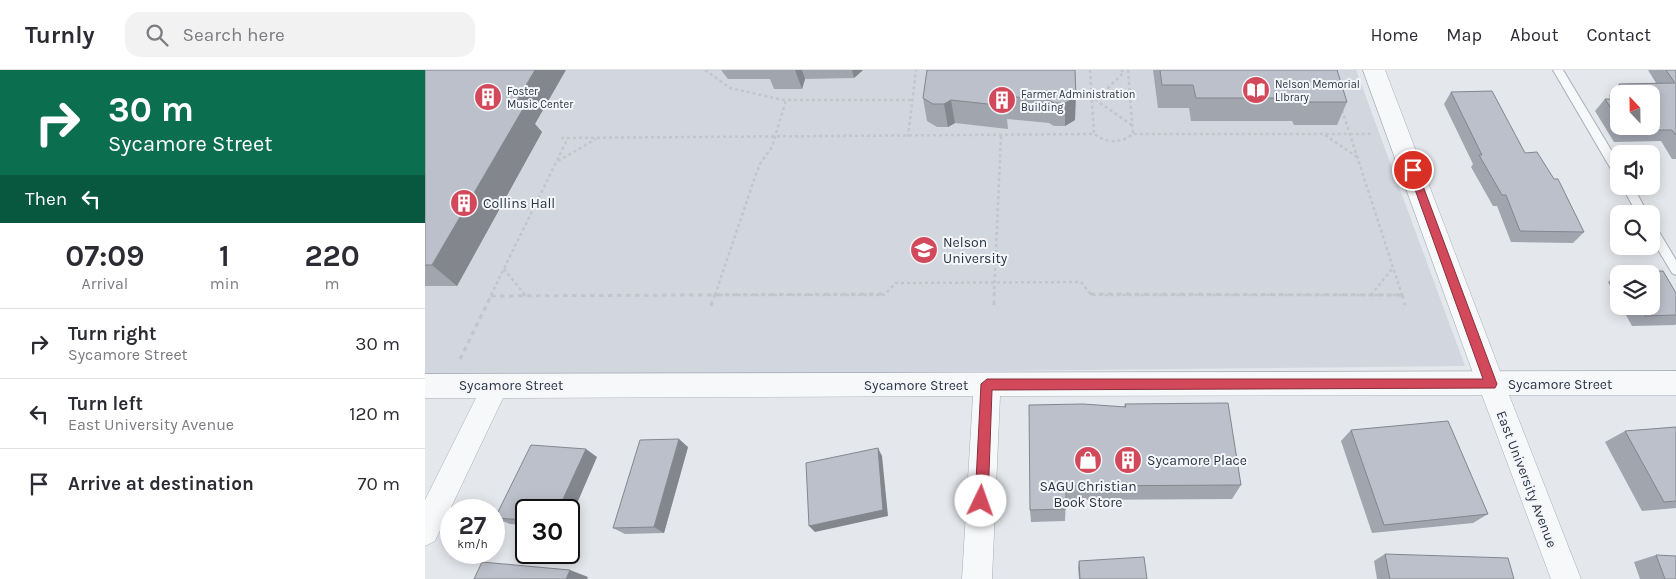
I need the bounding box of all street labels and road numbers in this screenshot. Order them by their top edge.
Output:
street label: Sycamore Street [1508,376,1612,393]
street label: Sycamore Street [459,377,563,394]
street label: Sycamore Street [864,377,968,394]
street label: East University Avenue [1493,408,1561,550]

